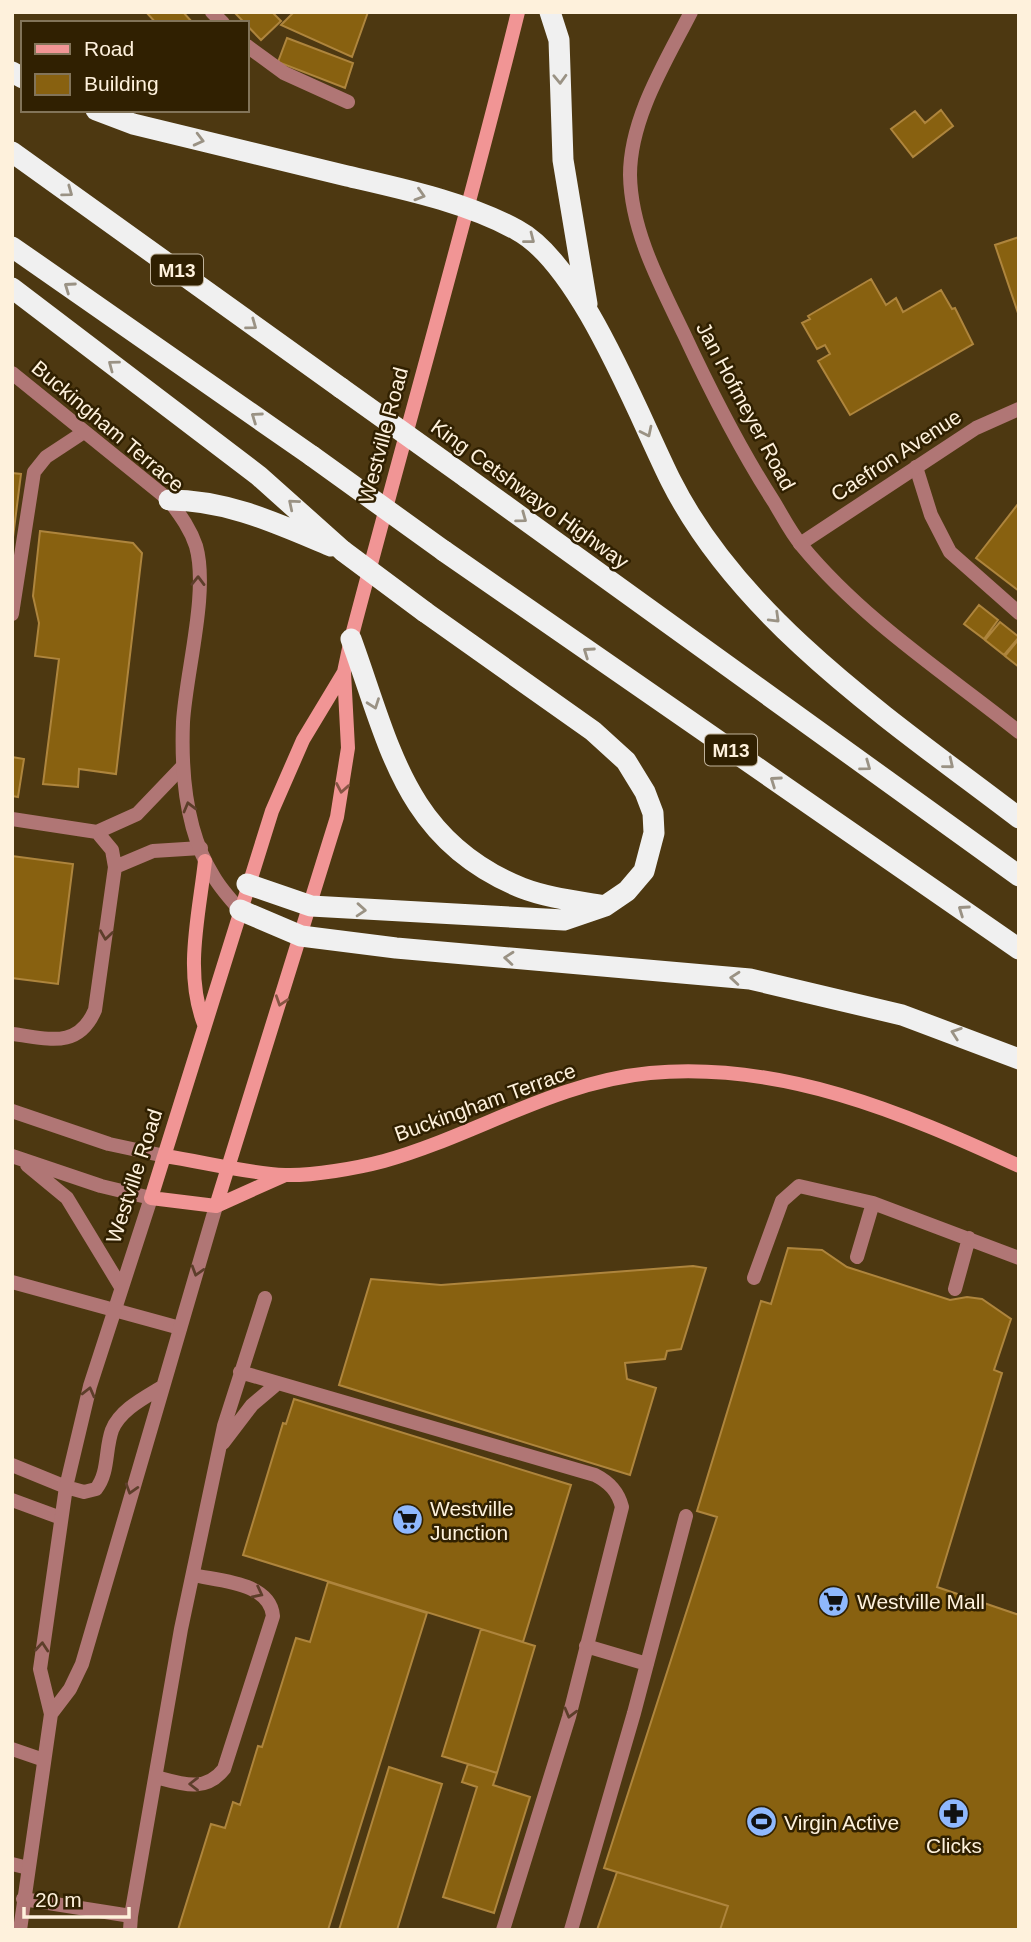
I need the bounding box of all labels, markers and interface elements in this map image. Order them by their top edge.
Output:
legend [21,21,248,112]
text: Road [84,37,134,60]
text: Building [84,72,159,95]
one-way arrow [553,74,568,85]
one-way arrow [193,132,205,146]
one-way arrow [60,184,73,196]
one-way arrow [413,187,425,202]
one-way arrow [523,231,535,244]
road number: M13 [151,254,203,286]
one-way arrow [64,283,77,295]
one-way arrow [244,316,257,329]
street label: Jan Hofmeyer Road [692,318,800,494]
street label: Buckingham Terrace [27,356,189,496]
one-way arrow [109,361,121,374]
street label: Westville Road [354,365,412,505]
street label: Caefron Avenue [827,404,965,506]
one-way arrow [251,413,264,425]
street label: King Cetshwayo Highway [427,415,633,574]
one-way arrow [639,425,653,437]
one-way arrow [289,500,302,512]
one-way arrow [514,510,527,522]
one-way arrow [190,575,206,586]
one-way arrow [766,610,779,623]
one-way arrow [583,648,596,660]
one-way arrow [366,697,380,709]
road number: M13 [705,734,757,765]
one-way arrow [941,756,954,769]
one-way arrow [858,757,870,770]
one-way arrow [770,777,783,789]
one-way arrow [336,782,351,794]
one-way arrow [183,801,197,813]
one-way arrow [355,902,366,917]
one-way arrow [957,905,970,918]
one-way arrow [98,929,113,941]
one-way arrow [503,951,514,966]
one-way arrow [729,971,740,986]
one-way arrow [274,995,289,1007]
one-way arrow [950,1027,962,1041]
street label: Buckingham Terrace [391,1059,579,1145]
street label: Westville Road [101,1106,167,1246]
one-way arrow [190,1265,205,1277]
one-way arrow [81,1386,95,1398]
one-way arrow [125,1482,139,1495]
place label: Westville Junction [430,1497,514,1544]
supermarket icon: Westville Junction [390,1503,424,1537]
supermarket icon: Westville Mall [817,1584,851,1618]
one-way arrow [250,1585,263,1599]
place label: Westville Mall [857,1590,985,1613]
one-way arrow [34,1641,49,1652]
one-way arrow [564,1706,579,1718]
one-way arrow [188,1776,199,1792]
pharmacy icon: Clicks [937,1796,971,1830]
sports icon: Virgin Active [744,1805,778,1839]
place label: Virgin Active [784,1811,899,1834]
place label: Clicks [926,1834,982,1857]
scale bar [24,1876,130,1920]
text: 20 m [35,1888,82,1911]

